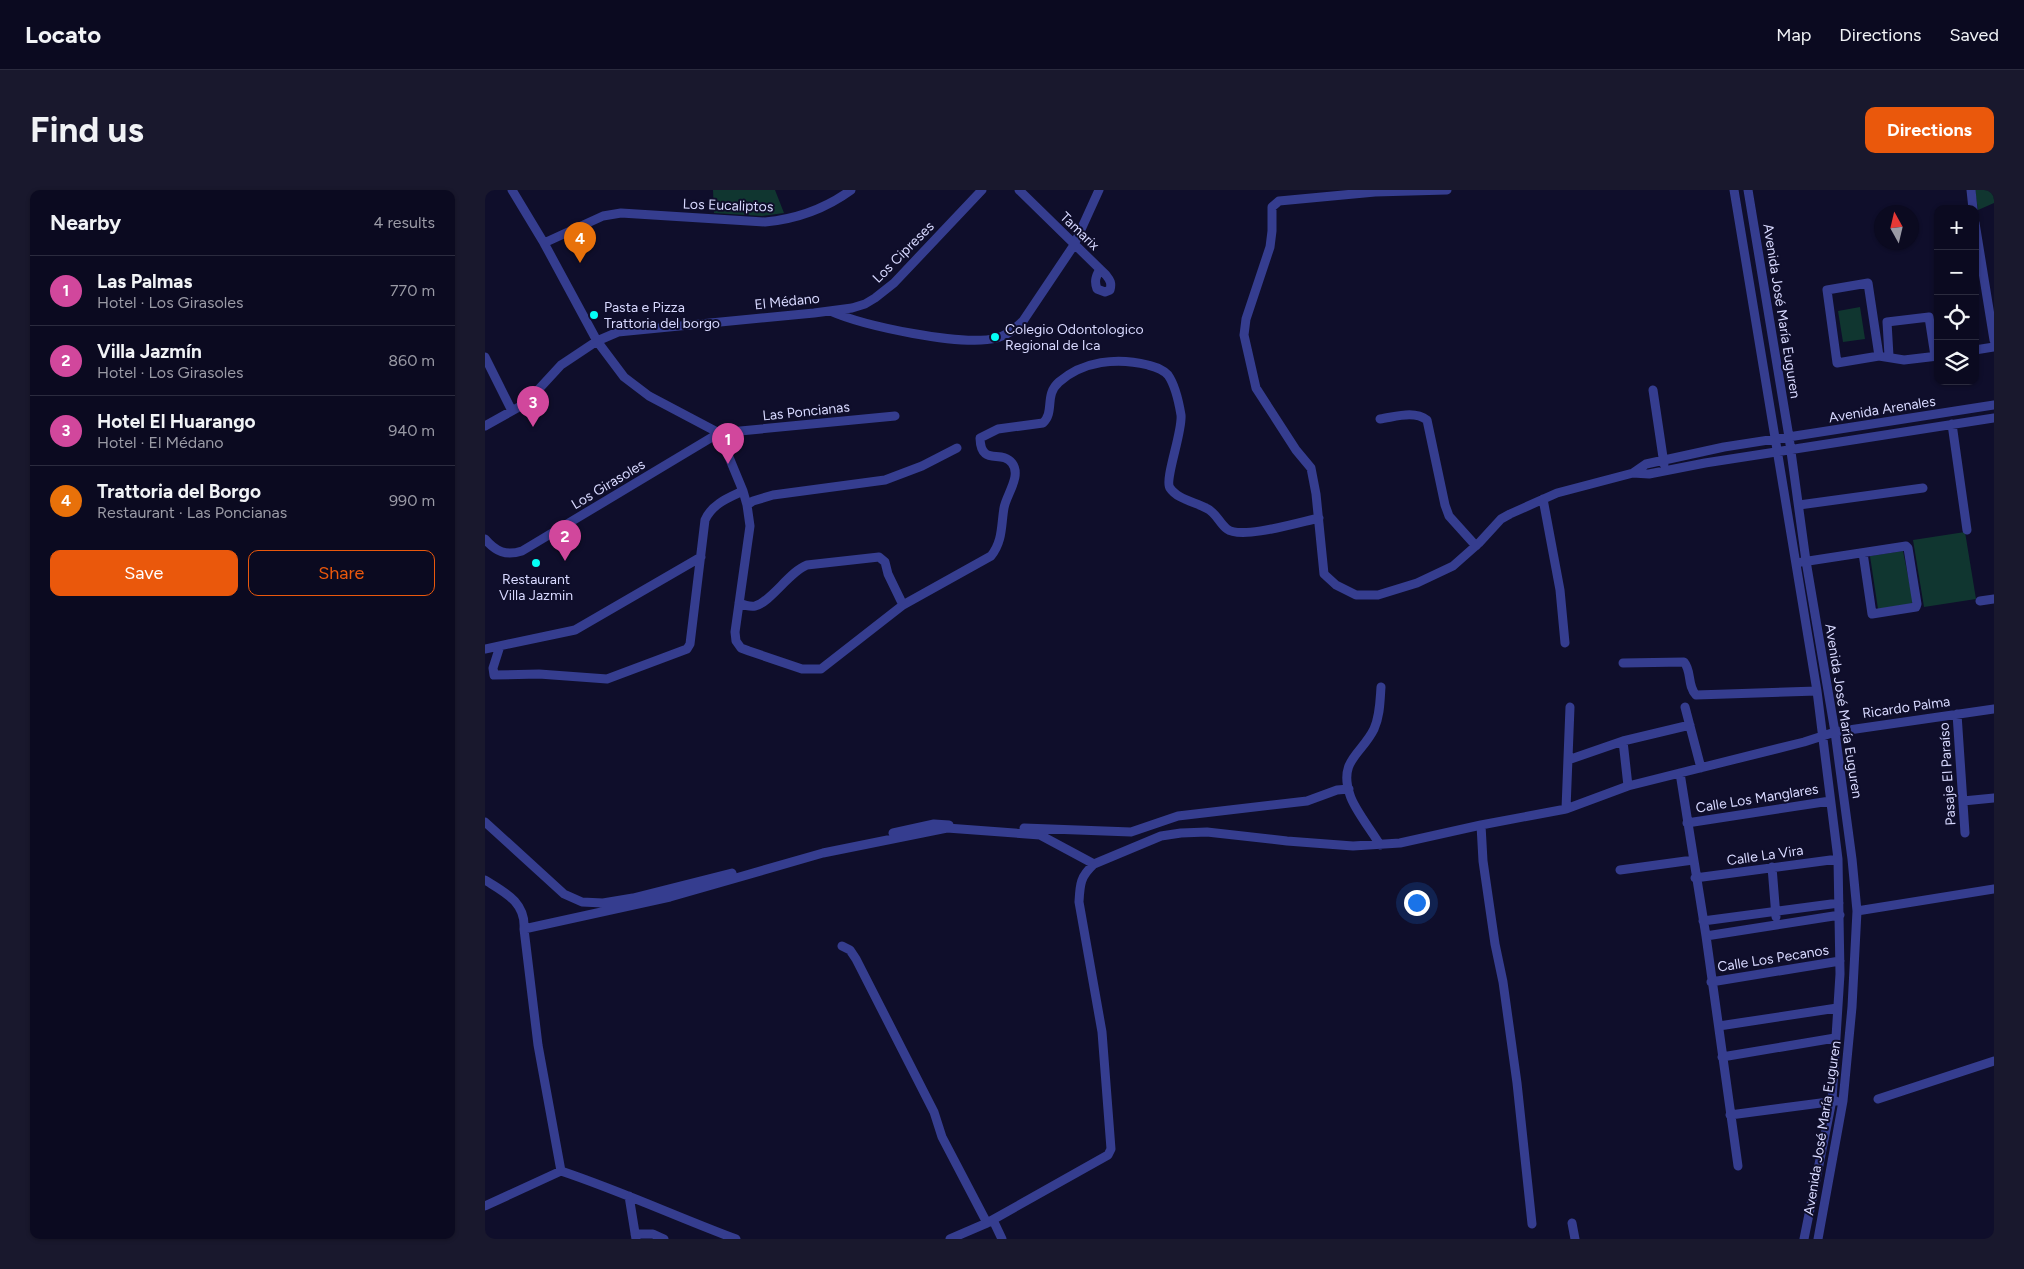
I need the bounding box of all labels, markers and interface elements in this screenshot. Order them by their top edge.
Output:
text: Locato [25,20,101,49]
text: Map [1776,24,1811,46]
text: Directions [1839,24,1921,46]
text: Saved [1949,24,1999,46]
button: Directions [1865,107,1994,153]
text: Find us [30,109,144,151]
street label: Los Eucaliptos [682,195,774,216]
north arrow [1874,205,1919,250]
map controls [1934,205,1979,385]
button: + [1934,205,1979,250]
street label: Tamarix [1057,209,1103,254]
text: Nearby [50,210,121,235]
text: 4 results [374,213,435,232]
street label: Los Cipreses [869,218,938,287]
pin: 4 [564,222,596,263]
street label: Avenida José María Euguren [1759,222,1804,400]
button: − [1934,250,1979,295]
text: Las Palmas [97,270,192,293]
text: 1 [63,281,69,300]
text: 770 m [390,281,435,300]
street label: El Médano [754,290,821,313]
text: Hotel · Los Girasoles [97,293,243,312]
button: locate [1934,295,1979,340]
place label: Pasta e Pizza Trattoria del borgo [604,299,720,332]
marker: Pasta e Pizza Trattoria del borgo [588,309,600,321]
place label: Colegio Odontologico Regional de Ica [1005,321,1144,354]
marker: Colegio Odontologico Regional de Ica [989,331,1001,343]
text: Villa Jazmín [97,340,202,363]
button: layers [1934,340,1979,385]
text: 2 [61,351,71,370]
text: 860 m [388,351,435,370]
text: Hotel · Los Girasoles [97,363,243,382]
pin: 3 [517,386,549,427]
street label: Avenida Arenales [1827,393,1937,426]
street label: Las Poncianas [762,398,851,425]
text: Hotel El Huarango [97,410,256,433]
text: 3 [62,421,70,440]
text: 940 m [388,421,435,440]
pin: 1 [712,423,744,464]
text: Hotel · El Médano [97,433,224,452]
street label: Los Girasoles [568,456,648,513]
text: Trattoria del Borgo [97,480,261,503]
text: 4 [61,491,71,510]
text: 990 m [389,491,435,510]
text: Restaurant · Las Poncianas [97,503,287,522]
pin: 2 [549,520,581,561]
button: Save [50,550,238,596]
button: Share [248,550,435,596]
marker: Restaurant Villa Jazmin [530,557,542,569]
place label: Restaurant Villa Jazmin [499,571,573,604]
street label: Avenida José María Euguren [1821,622,1866,800]
street label: Ricardo Palma [1861,693,1951,722]
street label: Pasaje El Paraíso [1935,722,1960,826]
street label: Calle Los Manglares [1695,780,1820,817]
street label: Calle La Vira [1726,842,1804,869]
your location [1404,890,1430,916]
street label: Calle Los Pecanos [1716,941,1830,976]
street label: Avenida José María Euguren [1800,1039,1845,1217]

